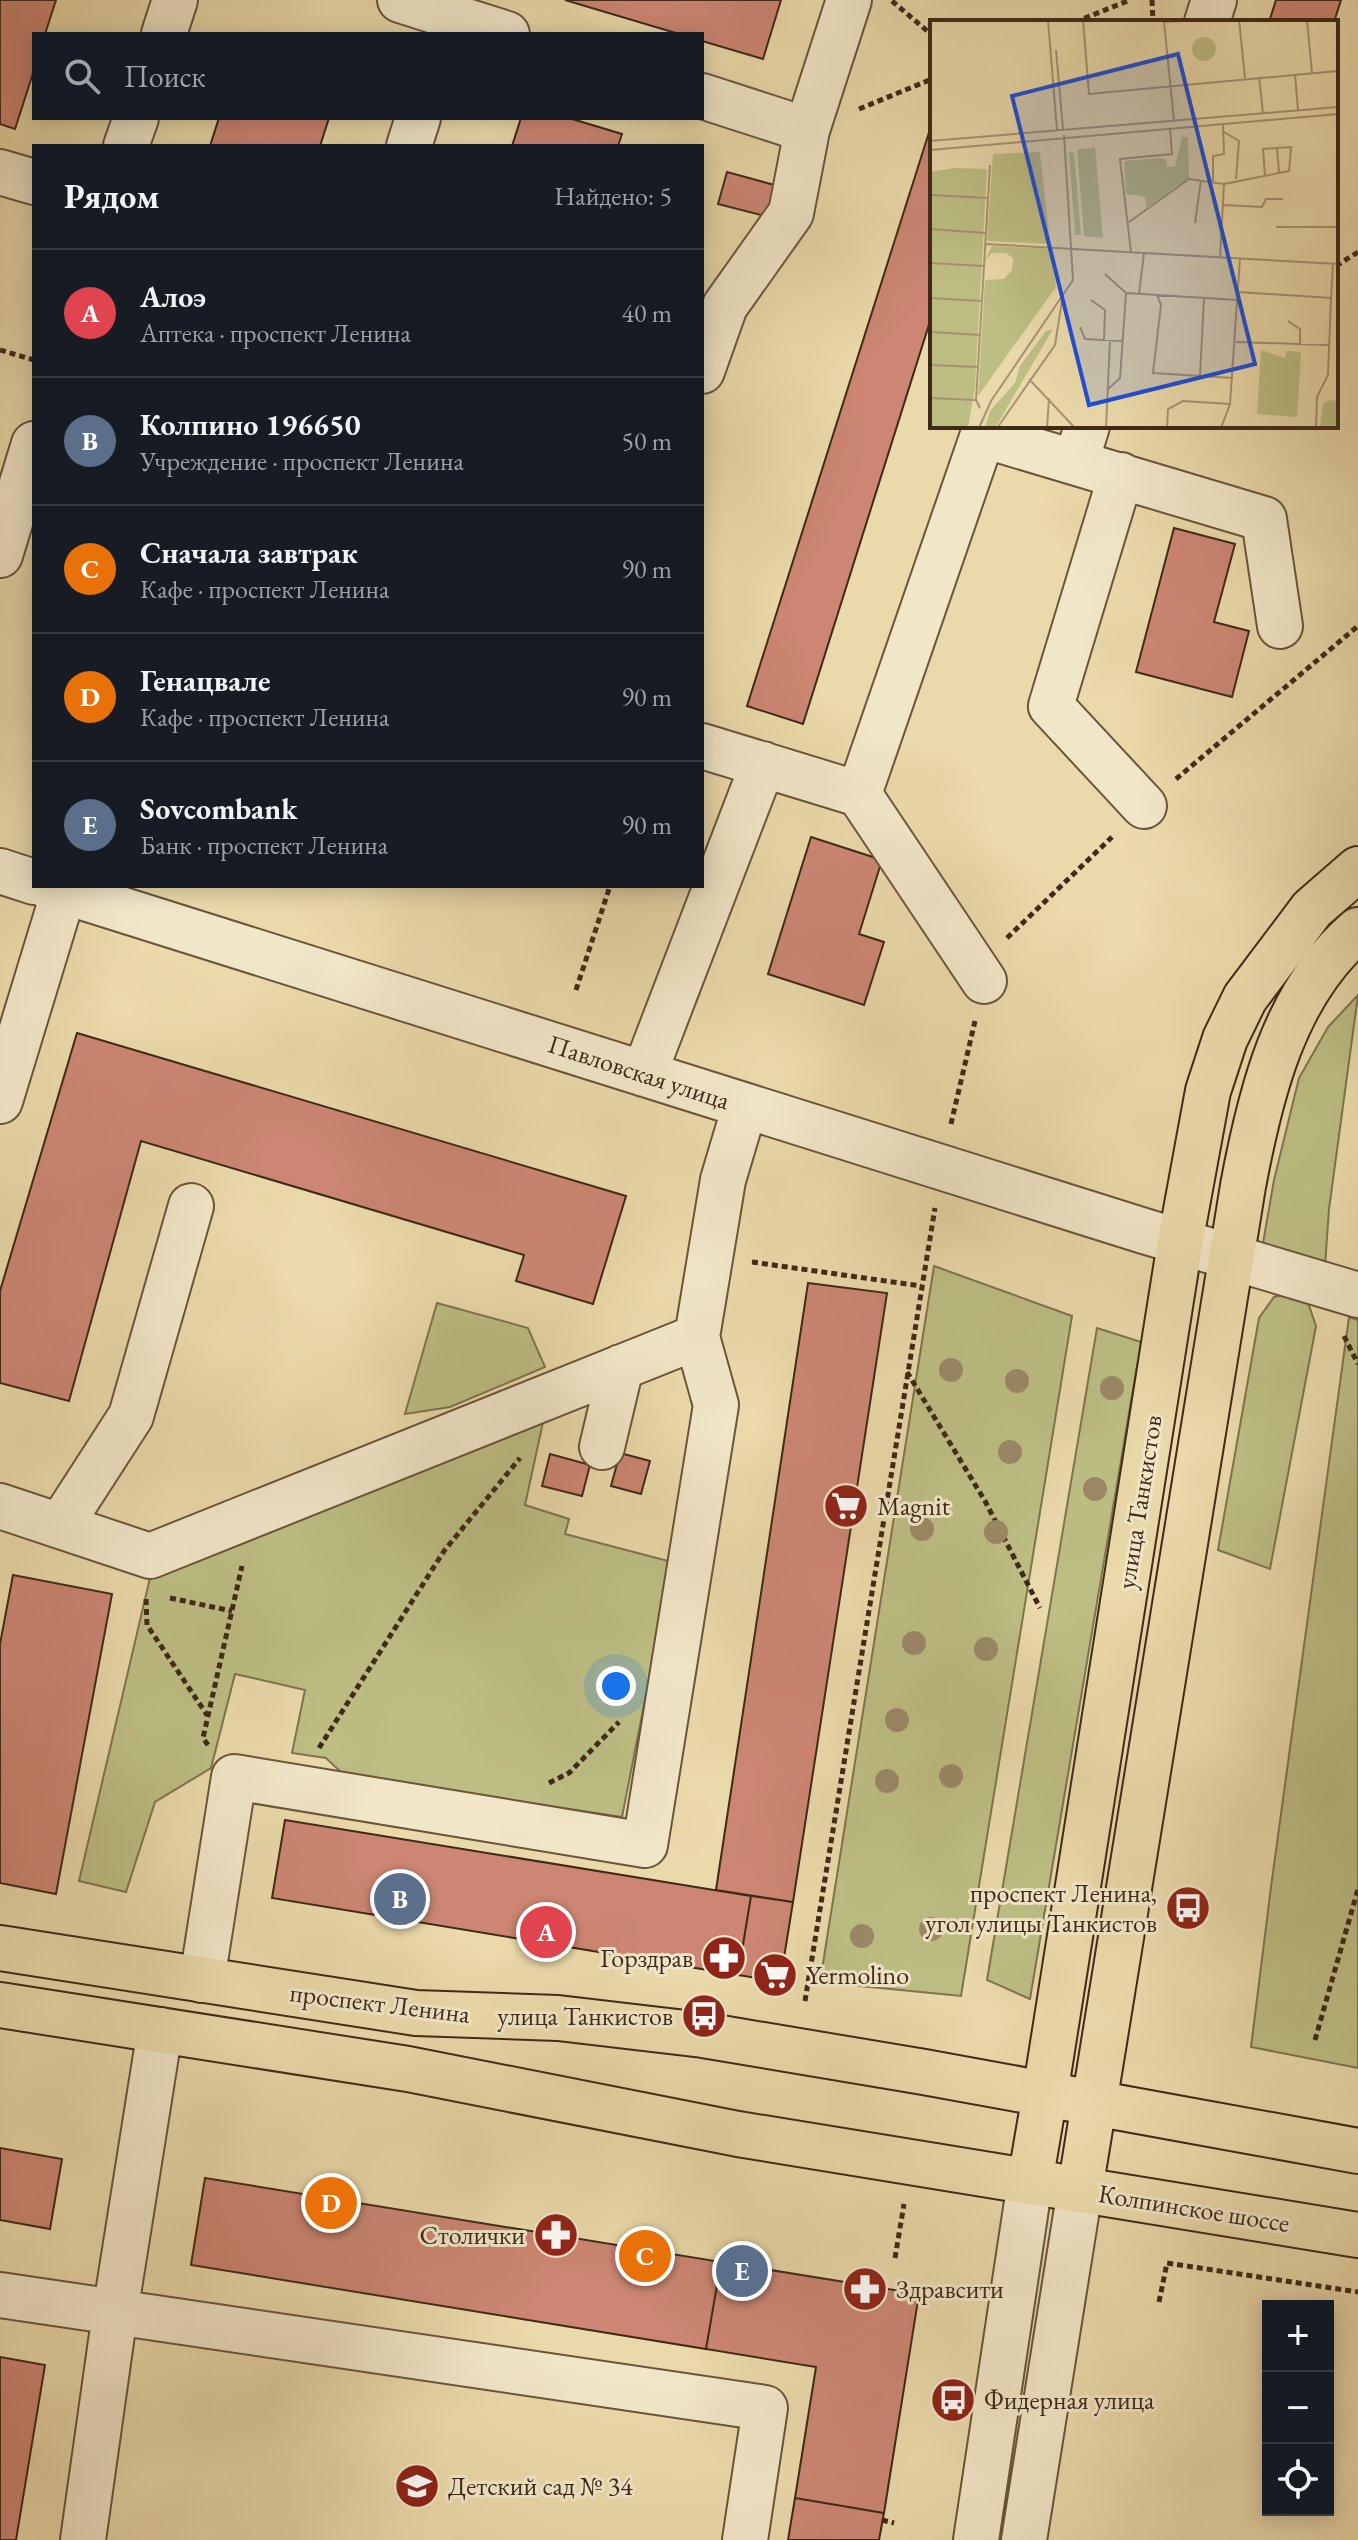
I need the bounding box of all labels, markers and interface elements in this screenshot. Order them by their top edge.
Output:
inset map [930,20,1338,428]
search box [32,32,704,120]
icon: search [60,54,104,98]
text: Поиск [124,57,206,96]
text: Рядом [64,174,159,218]
text: Найдено: 5 [554,179,672,213]
text: Алоэ [140,277,206,316]
text: A [81,296,99,330]
text: 40 m [622,296,672,330]
text: Аптека · проспект Ленина [140,316,411,350]
text: Колпино 196650 [140,405,361,444]
text: B [82,424,98,458]
text: 50 m [622,424,672,458]
text: Учреждение · проспект Ленина [140,444,464,478]
text: Сначала завтрак [140,533,358,572]
text: C [81,552,99,586]
text: 90 m [622,552,672,586]
text: Кафе · проспект Ленина [140,572,389,606]
text: Генацвале [140,661,270,700]
text: D [80,680,100,714]
text: 90 m [622,680,672,714]
text: Кафе · проспект Ленина [140,700,389,734]
text: Sovcombank [140,789,298,828]
text: E [83,808,97,842]
text: 90 m [622,808,672,842]
text: Банк · проспект Ленина [140,828,388,862]
street label: Павловская улица [544,1027,735,1118]
street label: улица Танкистов [1108,1413,1170,1591]
supermarket icon: Magnit [822,1482,870,1530]
place label: Magnit [877,1489,950,1523]
your location [596,1666,636,1706]
pin: B [374,1869,426,1929]
place label: проспект Ленина, угол улицы Танкистов [925,1876,1157,1940]
bus stop icon: проспект Ленина, угол улицы Танкистов [1164,1884,1212,1932]
pin: A [520,1902,572,1962]
pharmacy icon: Горздрав [700,1934,748,1982]
place label: Горздрав [600,1941,693,1975]
supermarket icon: Yermolino [751,1951,799,1999]
place label: Yermolino [806,1958,909,1992]
street label: проспект Ленина [288,1975,472,2031]
bus stop icon: улица Танкистов [680,1992,728,2040]
place label: улица Танкистов [497,1999,673,2033]
pin: D [305,2173,357,2233]
street label: Колпинское шоссе [1096,2176,1292,2240]
pharmacy icon: Столички [532,2211,580,2259]
place label: Столички [420,2218,525,2252]
pin: C [619,2226,671,2286]
pin: E [716,2241,768,2301]
pharmacy icon: Здравсити [841,2265,889,2313]
place label: Здравсити [896,2272,1004,2306]
map controls [1262,2300,1334,2516]
button: + [1262,2300,1334,2372]
button: − [1262,2372,1334,2444]
bus stop icon: Фидерная улица [929,2376,977,2424]
place label: Фидерная улица [984,2383,1155,2417]
button: locate [1262,2444,1334,2516]
school or university icon: Детский сад № 34 [393,2462,441,2510]
place label: Детский сад № 34 [448,2469,633,2503]

